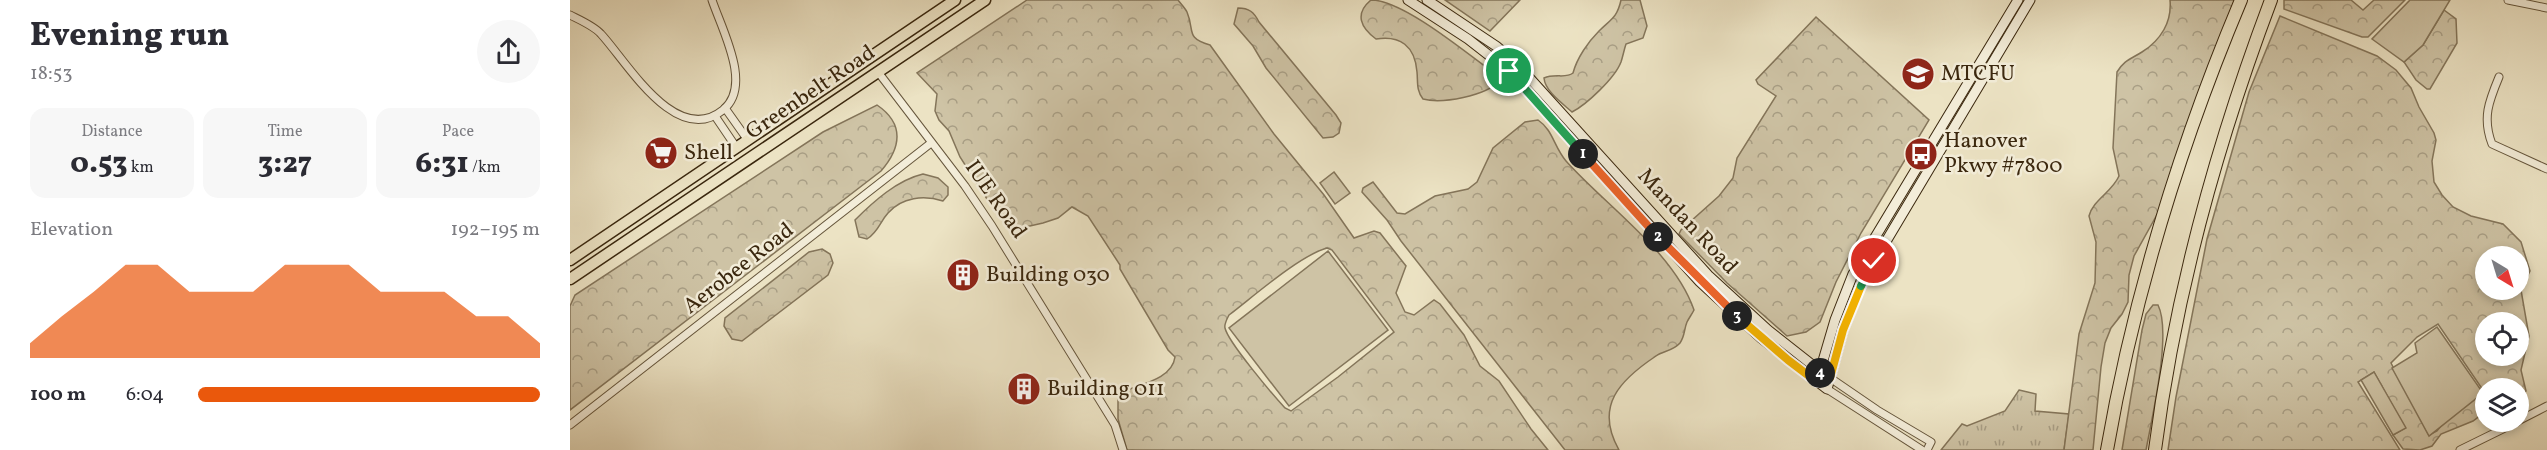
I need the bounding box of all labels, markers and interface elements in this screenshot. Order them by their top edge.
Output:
text: Evening run [30,14,229,60]
button: share [477,20,540,83]
street label: Greenbelt Road [740,38,882,148]
pin [1483,45,1534,96]
icon: arrive [1492,54,1525,87]
school or university icon: MTCFU [1900,56,1936,92]
place label: MTCFU [1941,59,2015,90]
text: 18:53 [30,60,73,88]
text: Distance [81,121,143,143]
text: Time [267,121,303,143]
text: Pace [442,121,474,143]
place label: Hanover Pkwy #7800 [1944,126,2063,182]
supermarket icon: Shell [643,135,679,171]
bus stop icon: Hanover Pkwy #7800 [1903,136,1939,172]
place label: Shell [684,138,733,169]
pin: 1 [1568,139,1598,169]
text: 0.53 [70,143,128,185]
text: 3:27 [258,143,312,185]
text: 6:31 [415,143,469,185]
text: 1 [1580,143,1586,165]
street label: IUE Road [957,154,1033,246]
text: km [128,157,154,179]
text: /km [469,157,501,179]
street label: Mandan Road [1630,162,1744,282]
text: Elevation [30,216,113,244]
text: 192–195 m [451,216,540,244]
street label: Aerobee Road [677,216,801,322]
pin: 2 [1643,222,1673,252]
text: 2 [1654,226,1662,248]
pin [1848,235,1899,286]
icon: check [1857,244,1890,277]
north arrow [2475,246,2529,300]
map controls [2475,246,2529,432]
building icon: Building 030 [945,257,981,293]
place label: Building 030 [986,260,1110,291]
pin: 3 [1722,301,1752,331]
text: 3 [1733,305,1741,327]
button: locate [2475,312,2529,366]
pin: 4 [1805,358,1835,388]
text: 4 [1815,362,1825,384]
building icon: Building 011 [1006,371,1042,407]
place label: Building 011 [1047,374,1164,405]
button: layers [2475,378,2529,432]
text: 100 m [30,381,86,409]
text: 6:04 [126,381,164,409]

